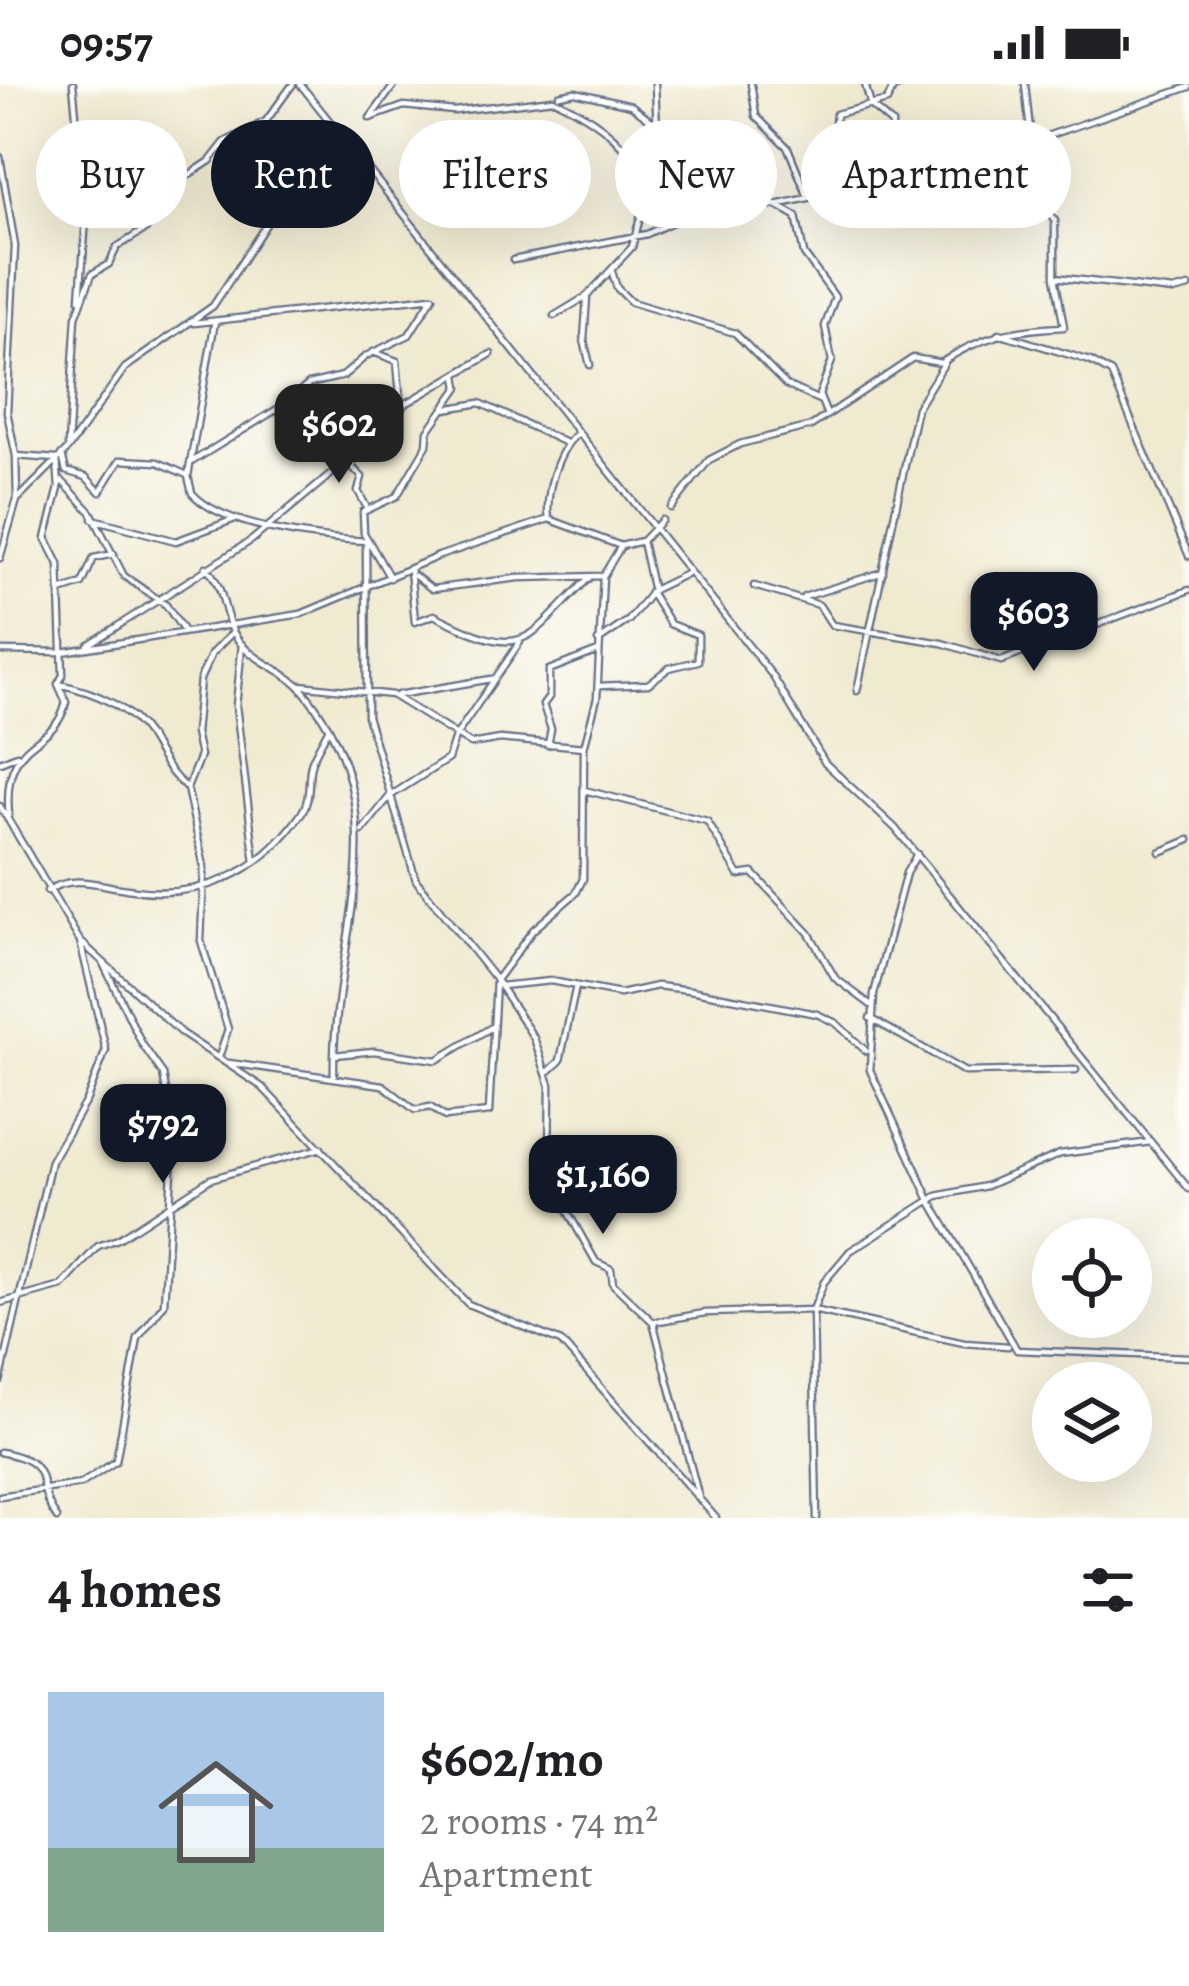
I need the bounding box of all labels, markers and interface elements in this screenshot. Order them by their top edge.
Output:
text: 09:57 [60,11,153,73]
chip: Buy [36,120,187,228]
chip: Rent [211,120,375,228]
chip: Filters [399,120,591,228]
chip: New [615,120,777,228]
chip: Apartment [801,120,1071,228]
pin: $602 [268,384,410,486]
text: $602 [302,396,376,449]
pin: $603 [963,572,1105,674]
text: $603 [998,584,1070,637]
pin: $792 [92,1084,234,1186]
text: $792 [127,1096,199,1149]
pin: $1,160 [505,1135,701,1237]
text: $1,160 [556,1147,650,1200]
map controls [1032,1218,1152,1482]
button: locate [1032,1218,1152,1338]
button: layers [1032,1362,1152,1482]
text: 4 homes [48,1555,222,1625]
icon: filters [1075,1557,1141,1623]
text: $602/mo [420,1724,604,1794]
icon: home [144,1740,288,1884]
text: 2 rooms · 74 m² [420,1794,658,1847]
text: Apartment [420,1847,593,1900]

